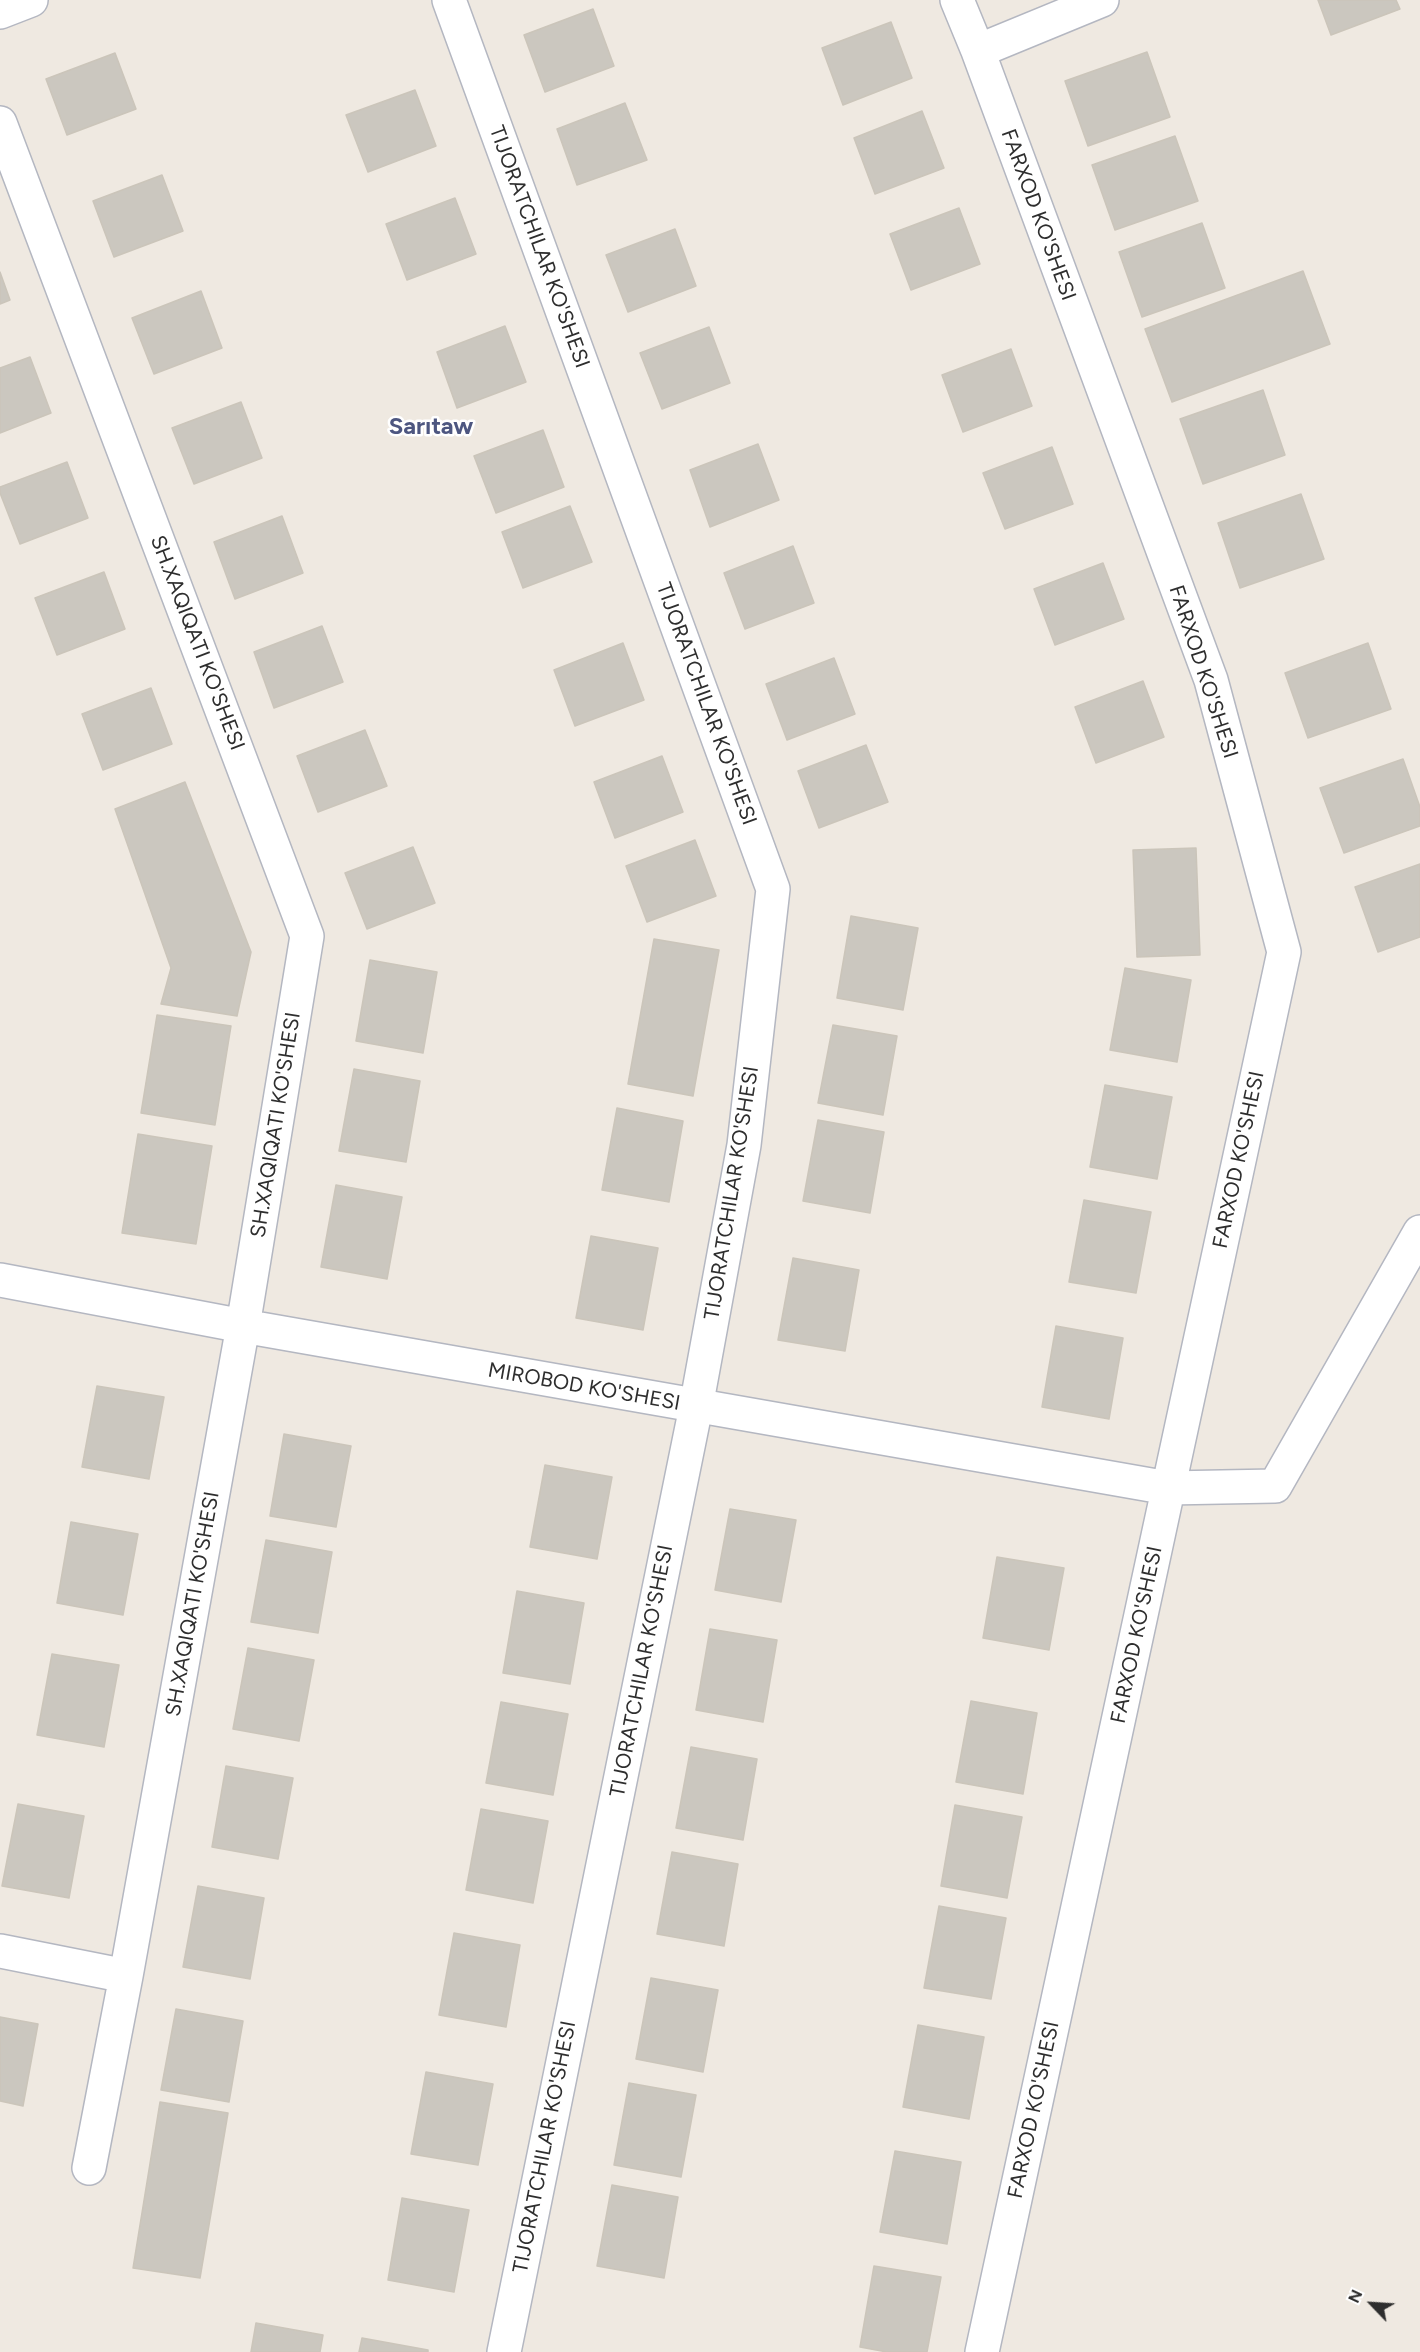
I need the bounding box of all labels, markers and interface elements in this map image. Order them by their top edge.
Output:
street label: TIJORATCHILAR KO'SHESI [483,122,595,372]
street label: FARXOD KO'SHESI [995,126,1081,304]
district label: Sarıtaw [389,413,473,441]
street label: SH.XAQIQATI KO'SHESI [144,532,250,754]
street label: TIJORATCHILAR KO'SHESI [650,579,762,829]
street label: FARXOD KO'SHESI [1163,582,1243,762]
street label: SH.XAQIQATI KO'SHESI [246,1010,306,1240]
street label: TIJORATCHILAR KO'SHESI [700,1065,764,1321]
street label: FARXOD KO'SHESI [1208,1069,1270,1251]
street label: MIROBOD KO'SHESI [486,1358,682,1416]
street label: SH.XAQIQATI KO'SHESI [161,1490,225,1718]
street label: TIJORATCHILAR KO'SHESI [605,1543,679,1799]
street label: FARXOD KO'SHESI [1106,1544,1168,1726]
street label: TIJORATCHILAR KO'SHESI [508,2019,582,2275]
street label: FARXOD KO'SHESI [1003,2019,1065,2201]
north arrow [1342,2274,1402,2334]
text: N [1344,2287,1366,2306]

